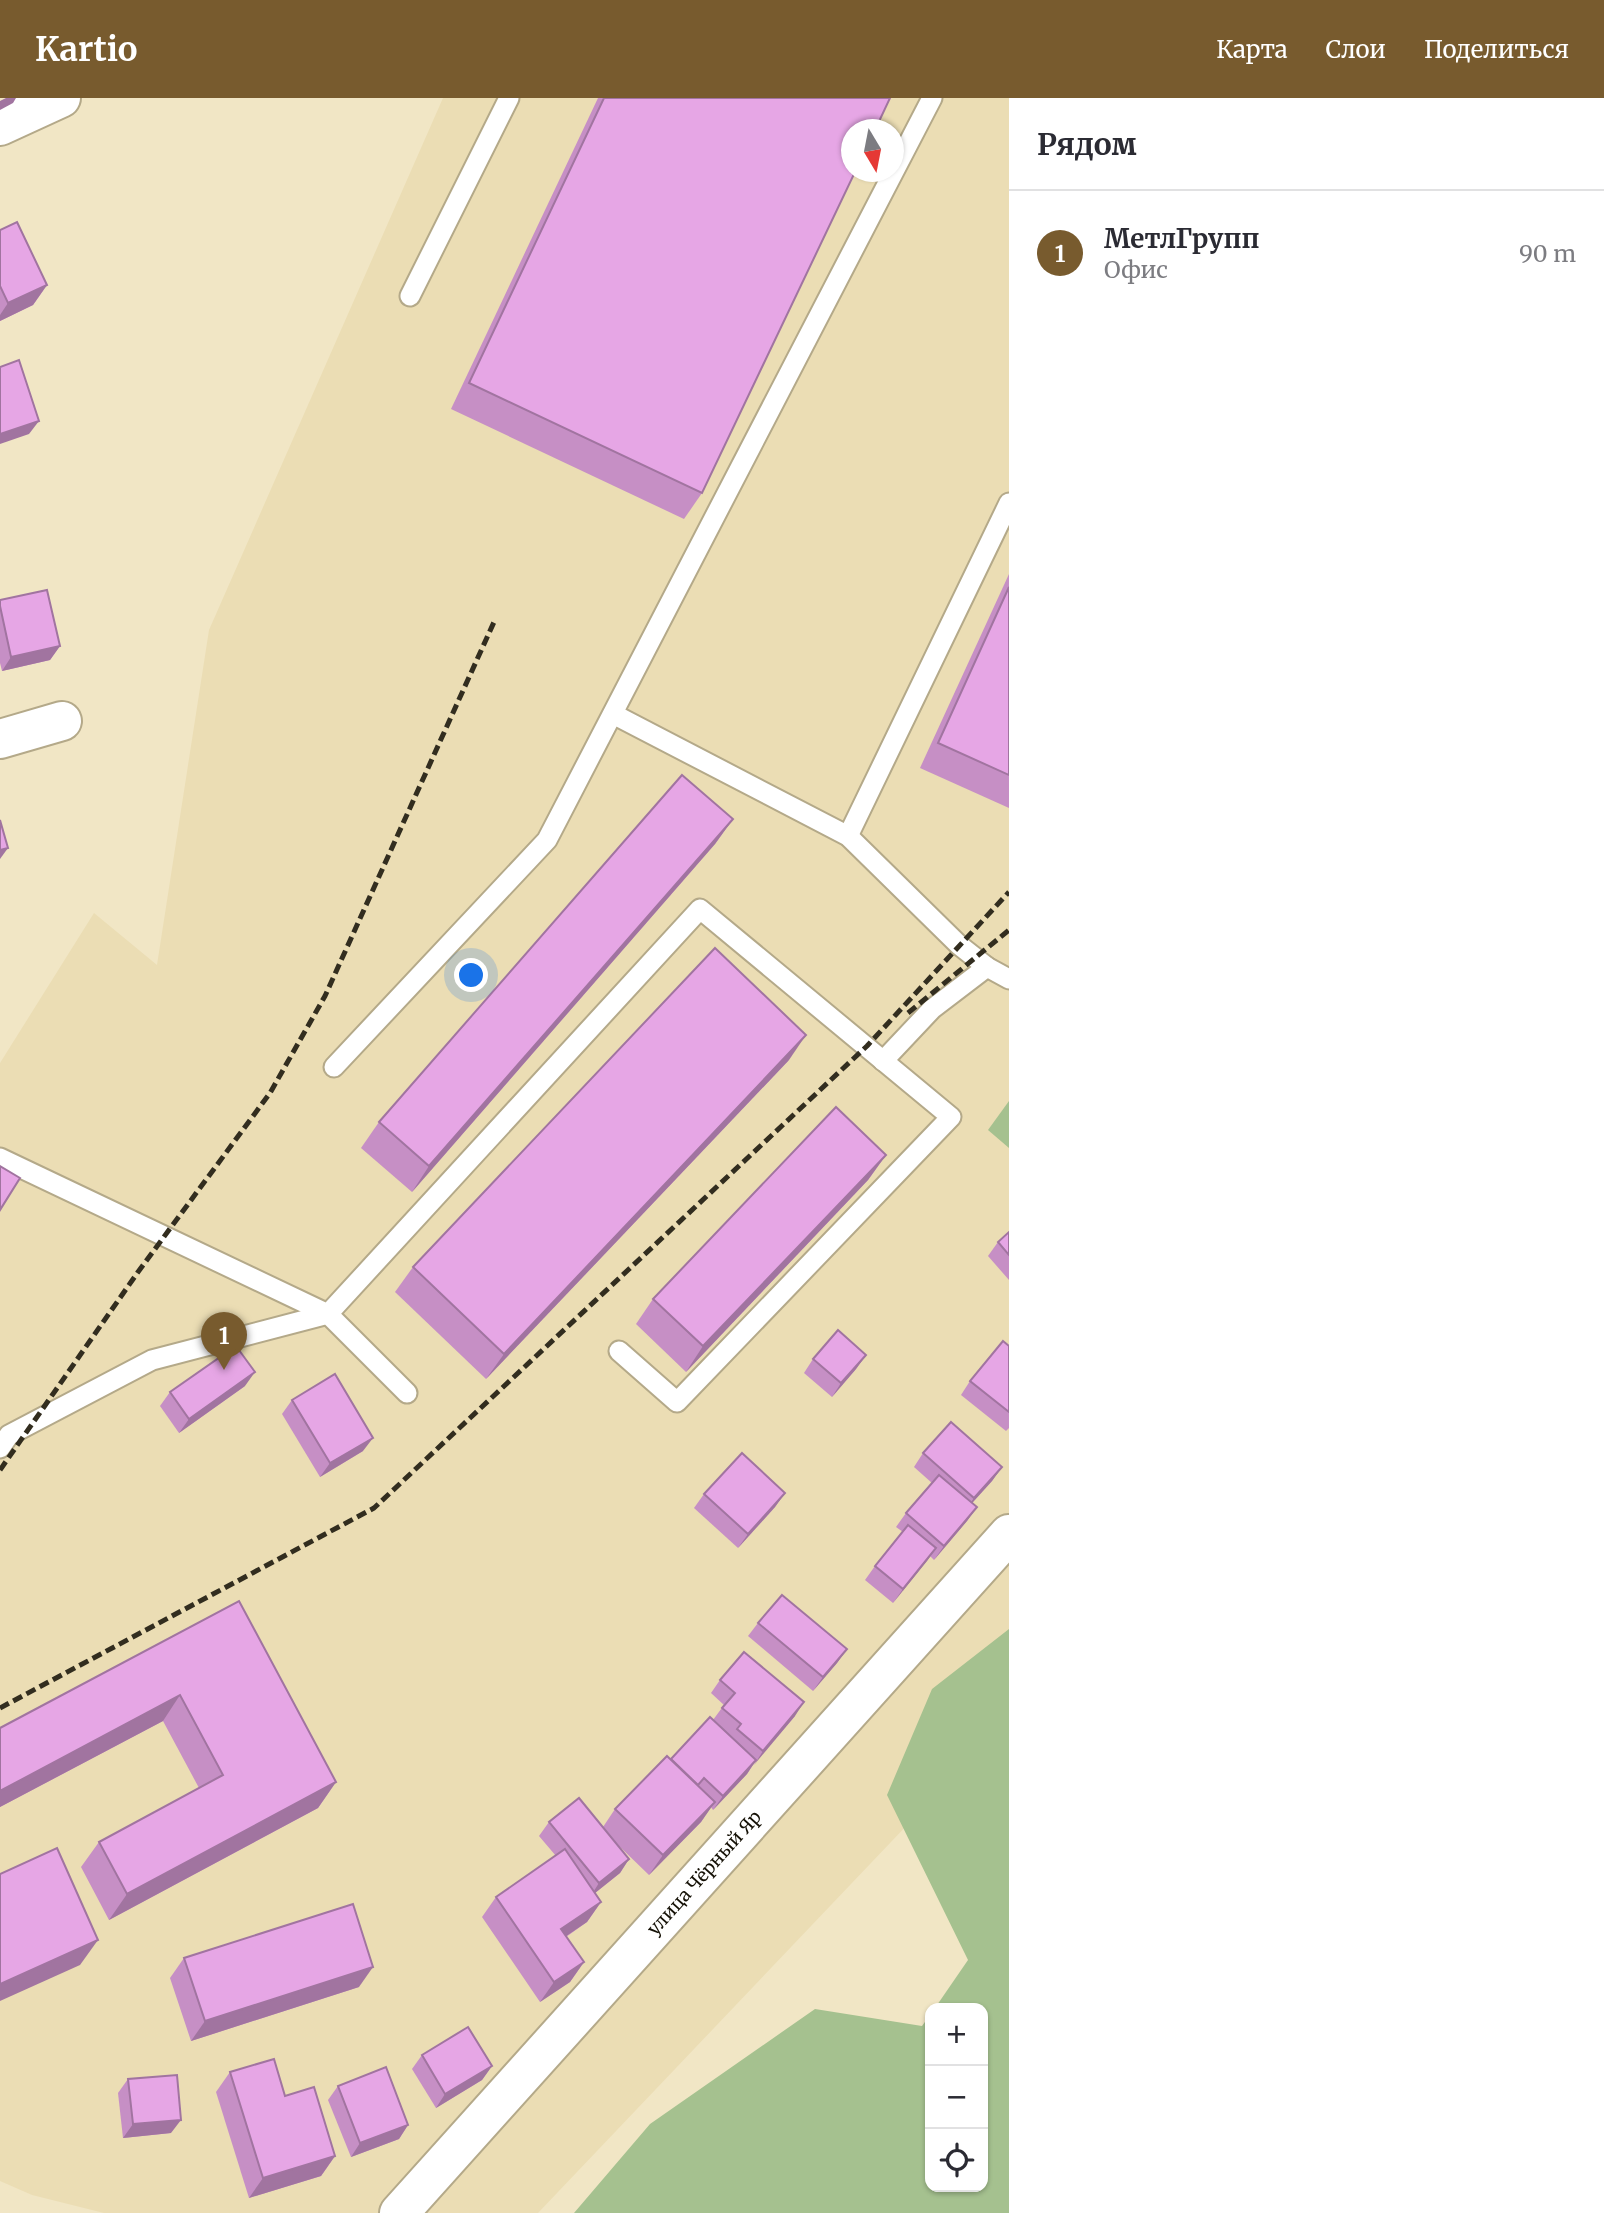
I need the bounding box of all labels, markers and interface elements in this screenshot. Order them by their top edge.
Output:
text: Kartio [35,29,138,70]
text: Карта [1216,34,1288,65]
text: Слои [1326,34,1386,65]
text: Поделиться [1424,34,1569,65]
north arrow [841,119,904,182]
text: Рядом [1037,125,1137,163]
text: МетлГрупп [1104,222,1260,255]
text: 1 [1055,239,1065,268]
text: 90 m [1519,239,1576,268]
text: Офис [1104,255,1168,284]
your location [454,958,488,992]
pin: 1 [201,1312,247,1370]
street label: улица Чёрный Яр [642,1805,766,1940]
map controls [925,2003,988,2192]
button: + [925,2003,988,2066]
button: − [925,2066,988,2129]
button: locate [925,2129,988,2192]

